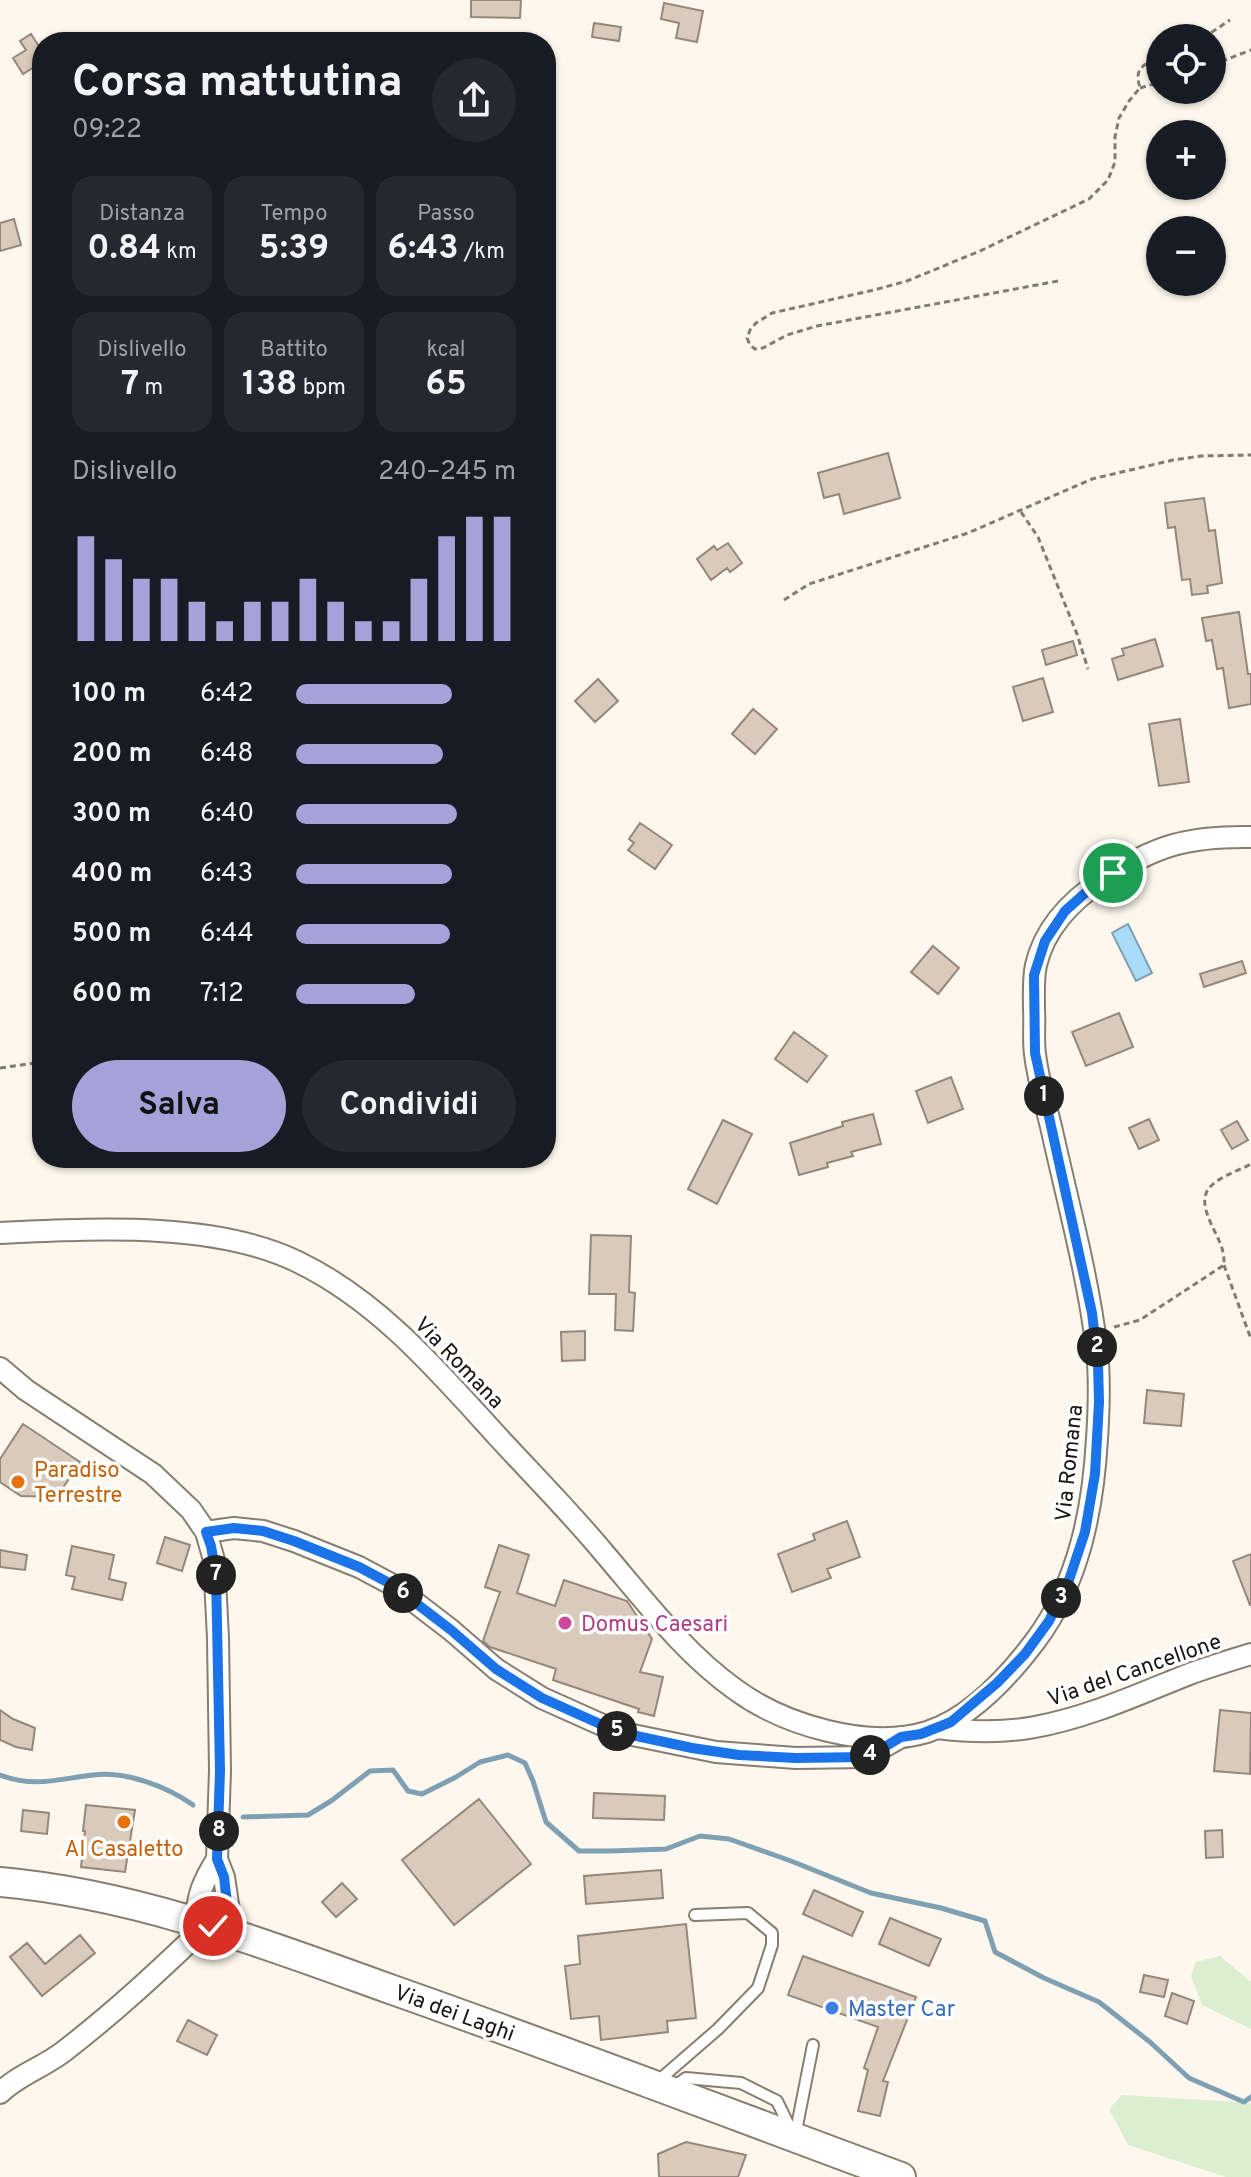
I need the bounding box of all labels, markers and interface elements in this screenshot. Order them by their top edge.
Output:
map controls [1146,24,1226,296]
button: locate [1146,24,1226,104]
text: Corsa mattutina [72,56,403,112]
button: share [432,58,516,142]
text: 09:22 [72,114,142,147]
button: + [1146,120,1226,200]
text: Distanza [99,201,185,228]
text: Tempo [261,201,327,228]
text: Passo [417,201,475,228]
button: − [1146,216,1226,296]
text: 0.84 [87,228,161,271]
text: 5:39 [259,228,329,271]
text: 6:43 [387,228,459,271]
text: km [161,239,197,266]
text: /km [459,239,505,266]
text: Dislivello [97,337,187,364]
text: Battito [260,337,328,364]
text: kcal [426,337,466,364]
text: 7 [121,364,139,407]
text: 138 [242,364,297,407]
text: 65 [425,364,467,407]
text: m [139,375,163,402]
text: bpm [297,375,346,402]
text: Dislivello [72,456,177,489]
text: 240–245 m [378,456,516,489]
text: 100 m [72,678,146,711]
text: 6:42 [200,678,253,711]
text: 200 m [72,738,151,771]
text: 6:48 [200,738,253,771]
text: 300 m [72,798,151,831]
text: 6:40 [200,798,254,831]
pin [1079,839,1147,907]
icon: arrive [1091,851,1135,895]
text: 400 m [72,858,152,891]
text: 6:43 [200,858,253,891]
text: 500 m [72,918,151,951]
text: 6:44 [200,918,254,951]
text: 600 m [72,978,152,1011]
text: 7:12 [200,978,244,1011]
button: Salva [72,1060,286,1152]
button: Condividi [302,1060,516,1152]
pin: 1 [1024,1076,1064,1116]
text: 1 [1040,1082,1048,1109]
street label: Via Romana [408,1312,509,1415]
pin: 2 [1077,1327,1117,1367]
text: 2 [1090,1333,1104,1360]
street label: Via Romana [1051,1403,1090,1523]
place label: Paradiso Terrestre [34,1458,122,1510]
marker: Paradiso Terrestre [9,1473,27,1491]
pin: 7 [196,1555,236,1595]
text: 7 [210,1561,222,1588]
pin: 6 [383,1573,423,1613]
pin: 3 [1041,1578,1081,1618]
text: 6 [396,1579,410,1606]
text: 3 [1054,1584,1068,1611]
place label: Domus Caesari [581,1612,728,1639]
marker: Domus Caesari [556,1614,574,1632]
street label: Via del Cancellone [1044,1629,1225,1714]
pin: 5 [597,1711,637,1751]
text: 5 [610,1717,624,1744]
pin: 4 [850,1735,890,1775]
text: 4 [863,1741,877,1768]
pin: 8 [199,1811,239,1851]
marker: Al Casaletto [115,1813,133,1831]
text: 8 [212,1817,226,1844]
place label: Al Casaletto [64,1837,184,1864]
pin [179,1892,247,1960]
icon: check [191,1904,235,1948]
street label: Via dei Laghi [390,1980,518,2049]
place label: Master Car [848,1997,956,2024]
marker: Master Car [823,1999,841,2017]

